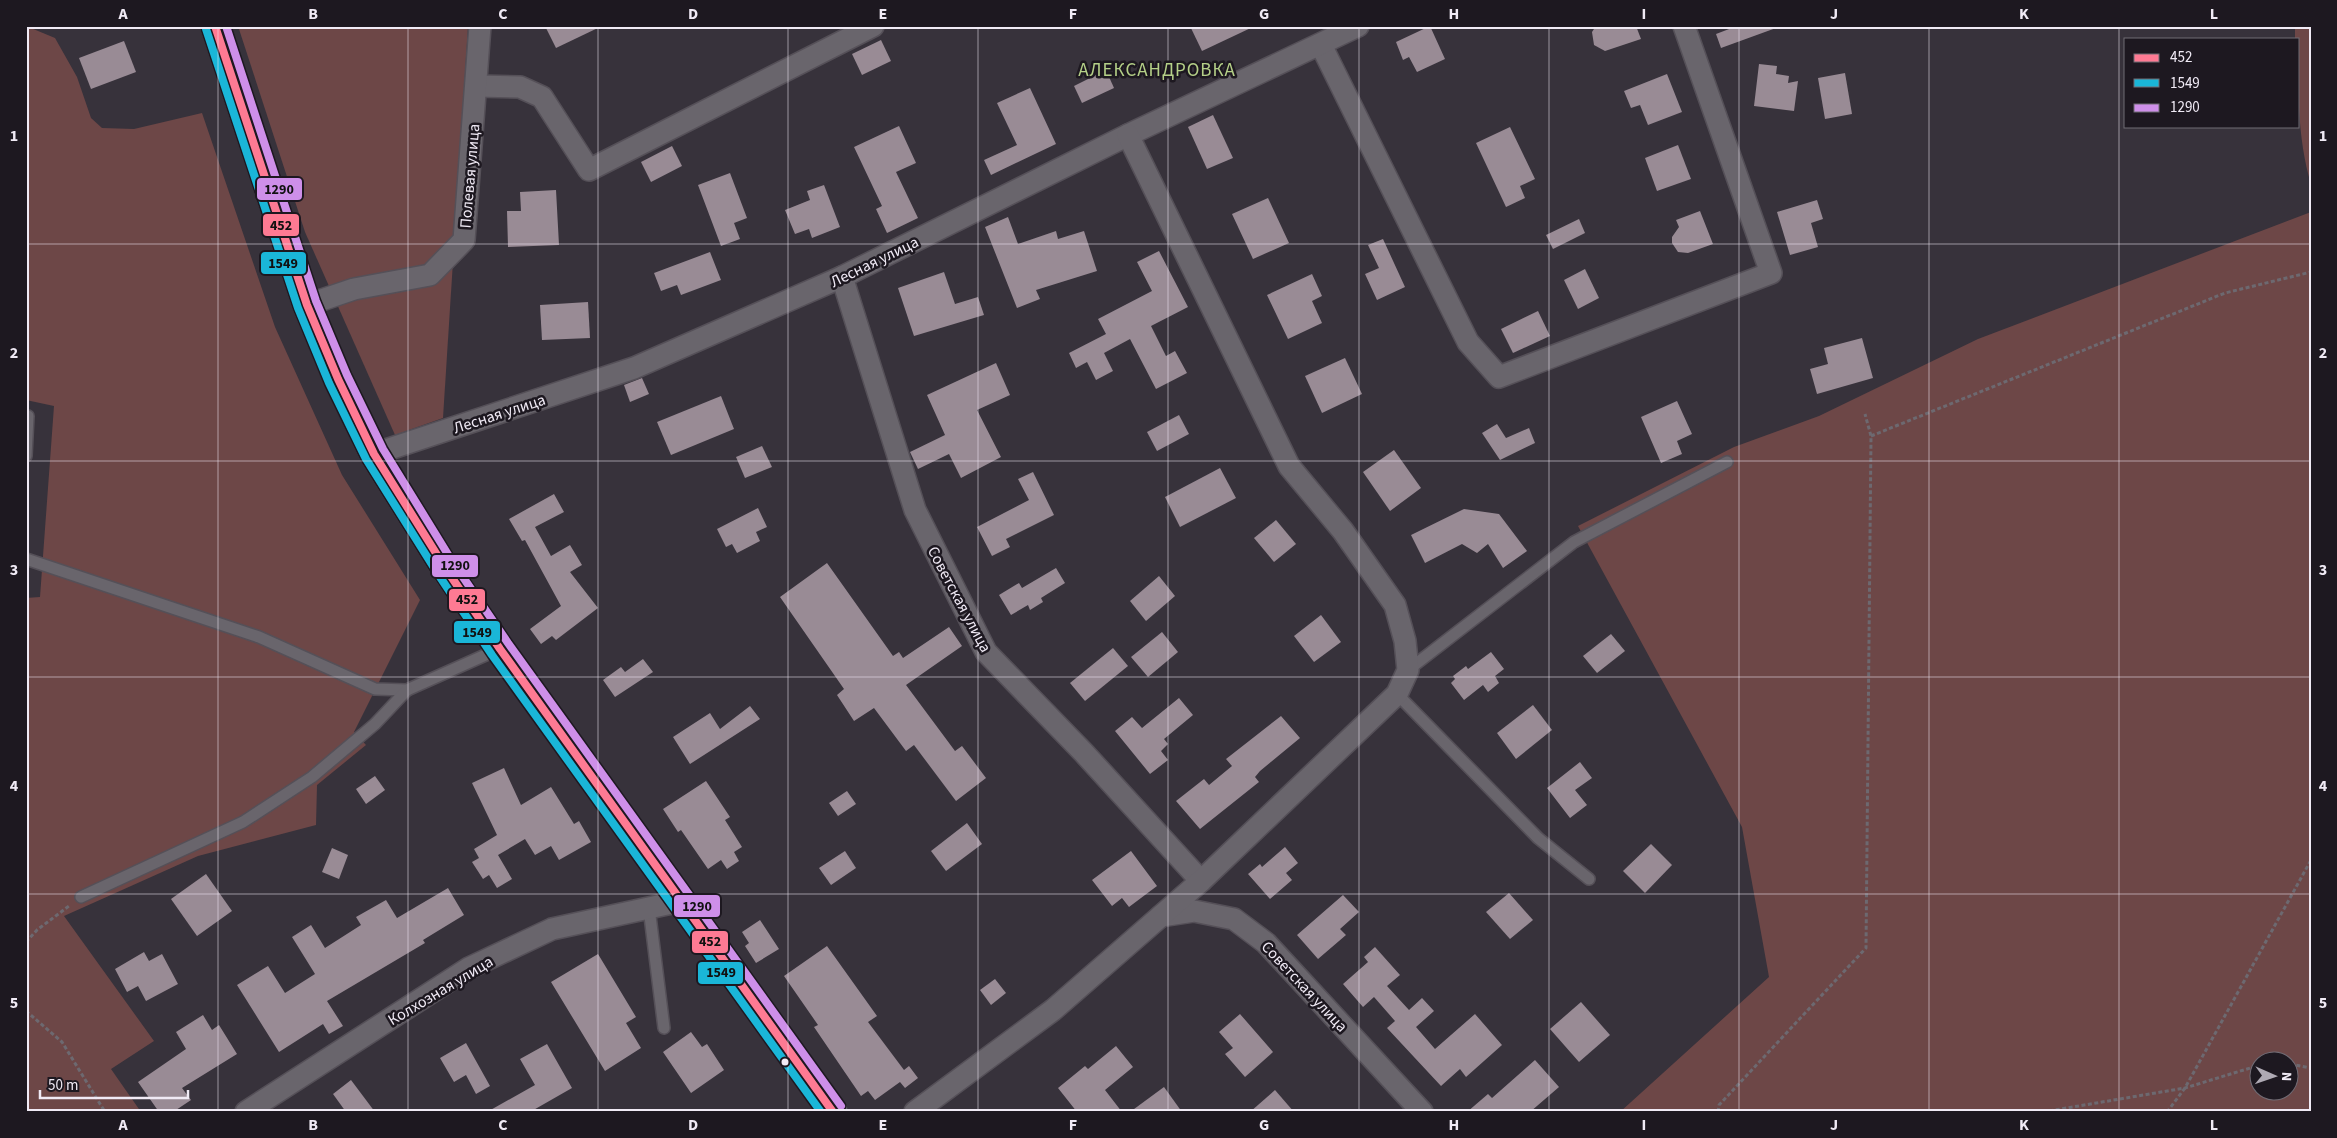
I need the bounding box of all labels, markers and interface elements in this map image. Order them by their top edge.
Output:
text: A [117,3,128,25]
text: B [308,3,318,25]
text: C [498,3,508,25]
text: D [688,3,698,25]
text: E [879,3,887,25]
text: F [1069,3,1077,25]
text: G [1259,3,1269,25]
text: H [1449,3,1459,25]
text: I [1642,3,1646,25]
text: J [1830,3,1838,25]
text: K [2019,3,2029,25]
text: L [2210,3,2218,25]
legend [2124,38,2300,128]
text: 452 [2170,47,2192,68]
district label: АЛЕКСАНДРОВКА [1078,57,1236,84]
text: 1549 [2170,73,2200,94]
text: 1290 [2170,97,2200,118]
street label: Полевая улица [454,123,486,229]
text: 1 [10,125,18,147]
text: 1 [2319,125,2327,147]
line badge: 1290 [256,177,303,201]
text: 1290 [264,180,294,200]
line badge: 452 [262,213,300,237]
text: 452 [270,216,292,236]
street label: Лесная улица [827,231,922,293]
line badge: 1549 [260,251,307,275]
text: 1549 [268,254,298,274]
text: 2 [10,342,18,364]
text: 2 [2319,342,2327,364]
street label: Лесная улица [450,389,548,439]
street label: Советская улица [922,542,996,656]
line badge: 1290 [431,554,479,578]
text: 1290 [440,556,470,576]
text: 3 [10,559,18,581]
text: 3 [2319,559,2327,581]
line badge: 452 [448,588,486,612]
text: 452 [456,590,478,610]
line badge: 1549 [453,620,501,644]
text: 1549 [462,623,492,643]
text: 4 [10,775,19,797]
text: 4 [2319,775,2328,797]
line badge: 1290 [673,894,721,918]
text: 1290 [682,897,712,917]
line badge: 452 [691,930,729,954]
text: 452 [699,932,721,952]
street label: Советская улица [1256,936,1352,1037]
street label: Колхозная улица [384,951,497,1031]
line badge: 1549 [697,961,744,985]
text: 1549 [706,963,736,983]
text: 5 [10,992,18,1014]
text: 5 [2319,992,2327,1014]
north arrow [2250,1050,2300,1100]
unlabelled marker [780,1057,790,1067]
scale bar [40,1068,188,1100]
text: N [2276,1071,2296,1081]
text: 50 m [48,1075,78,1096]
text: A [117,1114,128,1136]
text: B [308,1114,318,1136]
text: C [498,1114,508,1136]
text: D [688,1114,698,1136]
text: E [879,1114,887,1136]
text: F [1069,1114,1077,1136]
text: G [1259,1114,1269,1136]
text: H [1449,1114,1459,1136]
text: I [1642,1114,1646,1136]
text: J [1830,1114,1838,1136]
text: K [2019,1114,2029,1136]
text: L [2210,1114,2218,1136]

